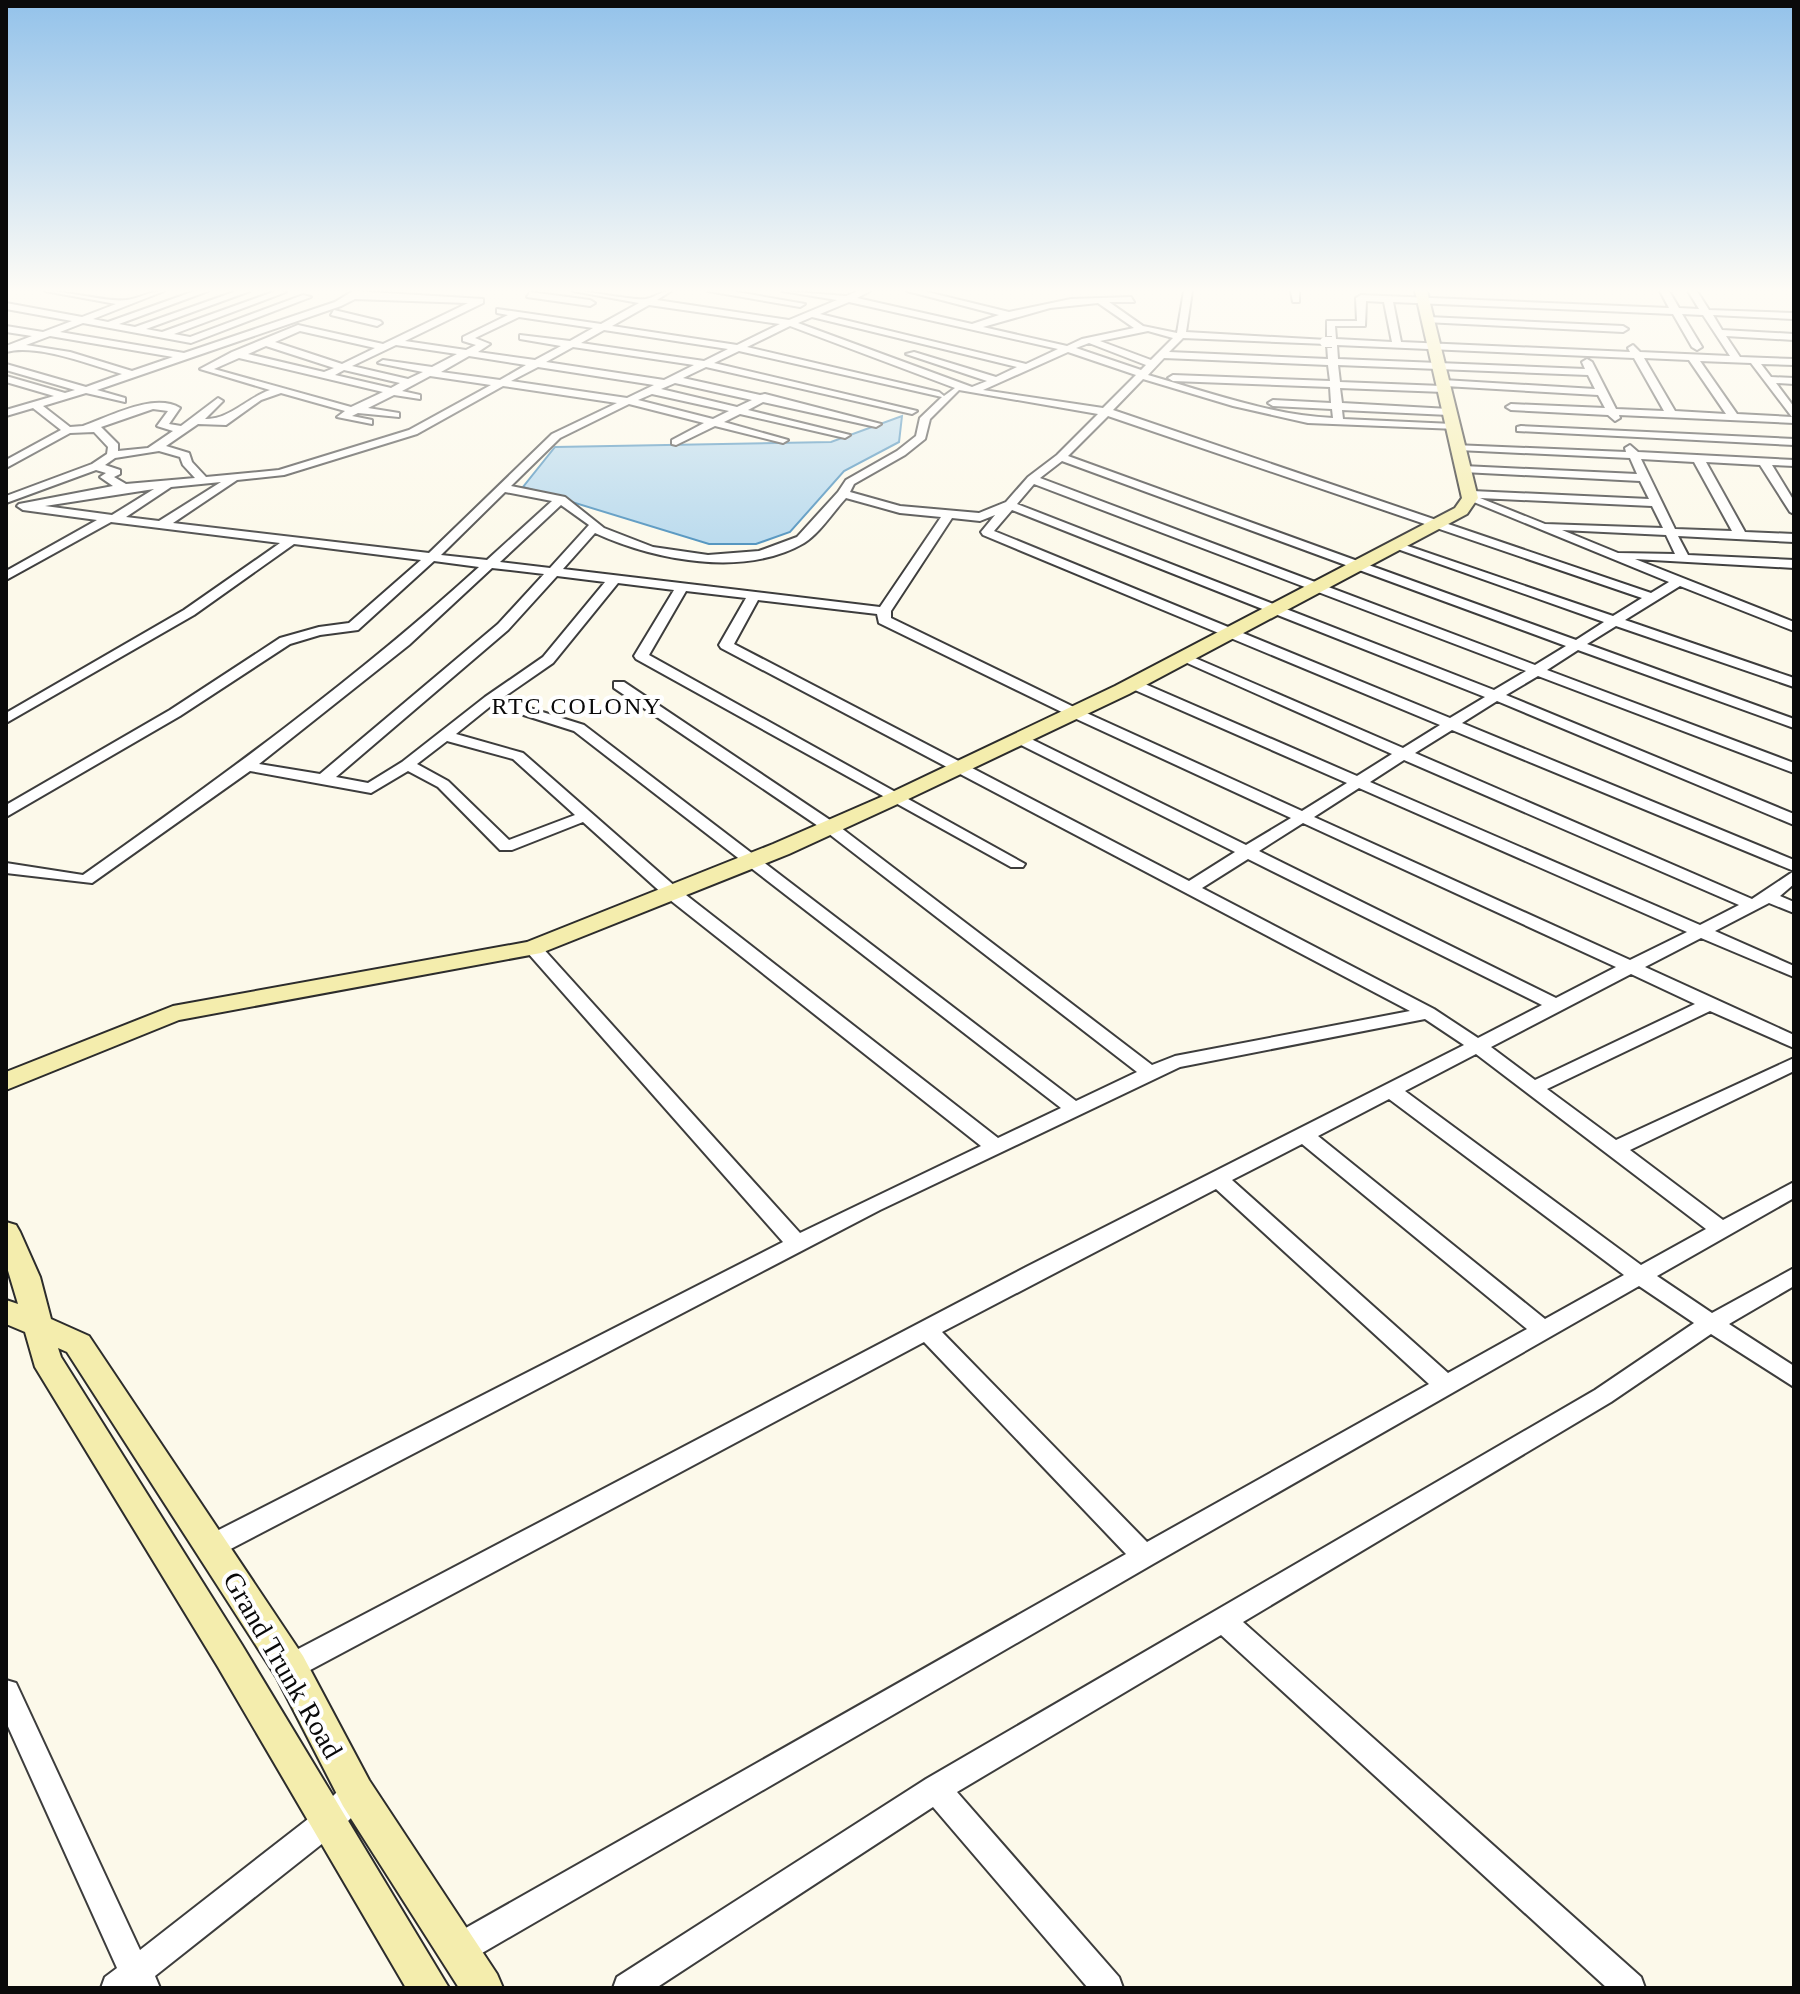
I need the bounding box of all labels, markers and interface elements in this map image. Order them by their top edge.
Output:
district label: RTC COLONY [491,693,663,719]
street label: Grand Trunk Road [217,1566,349,1764]

